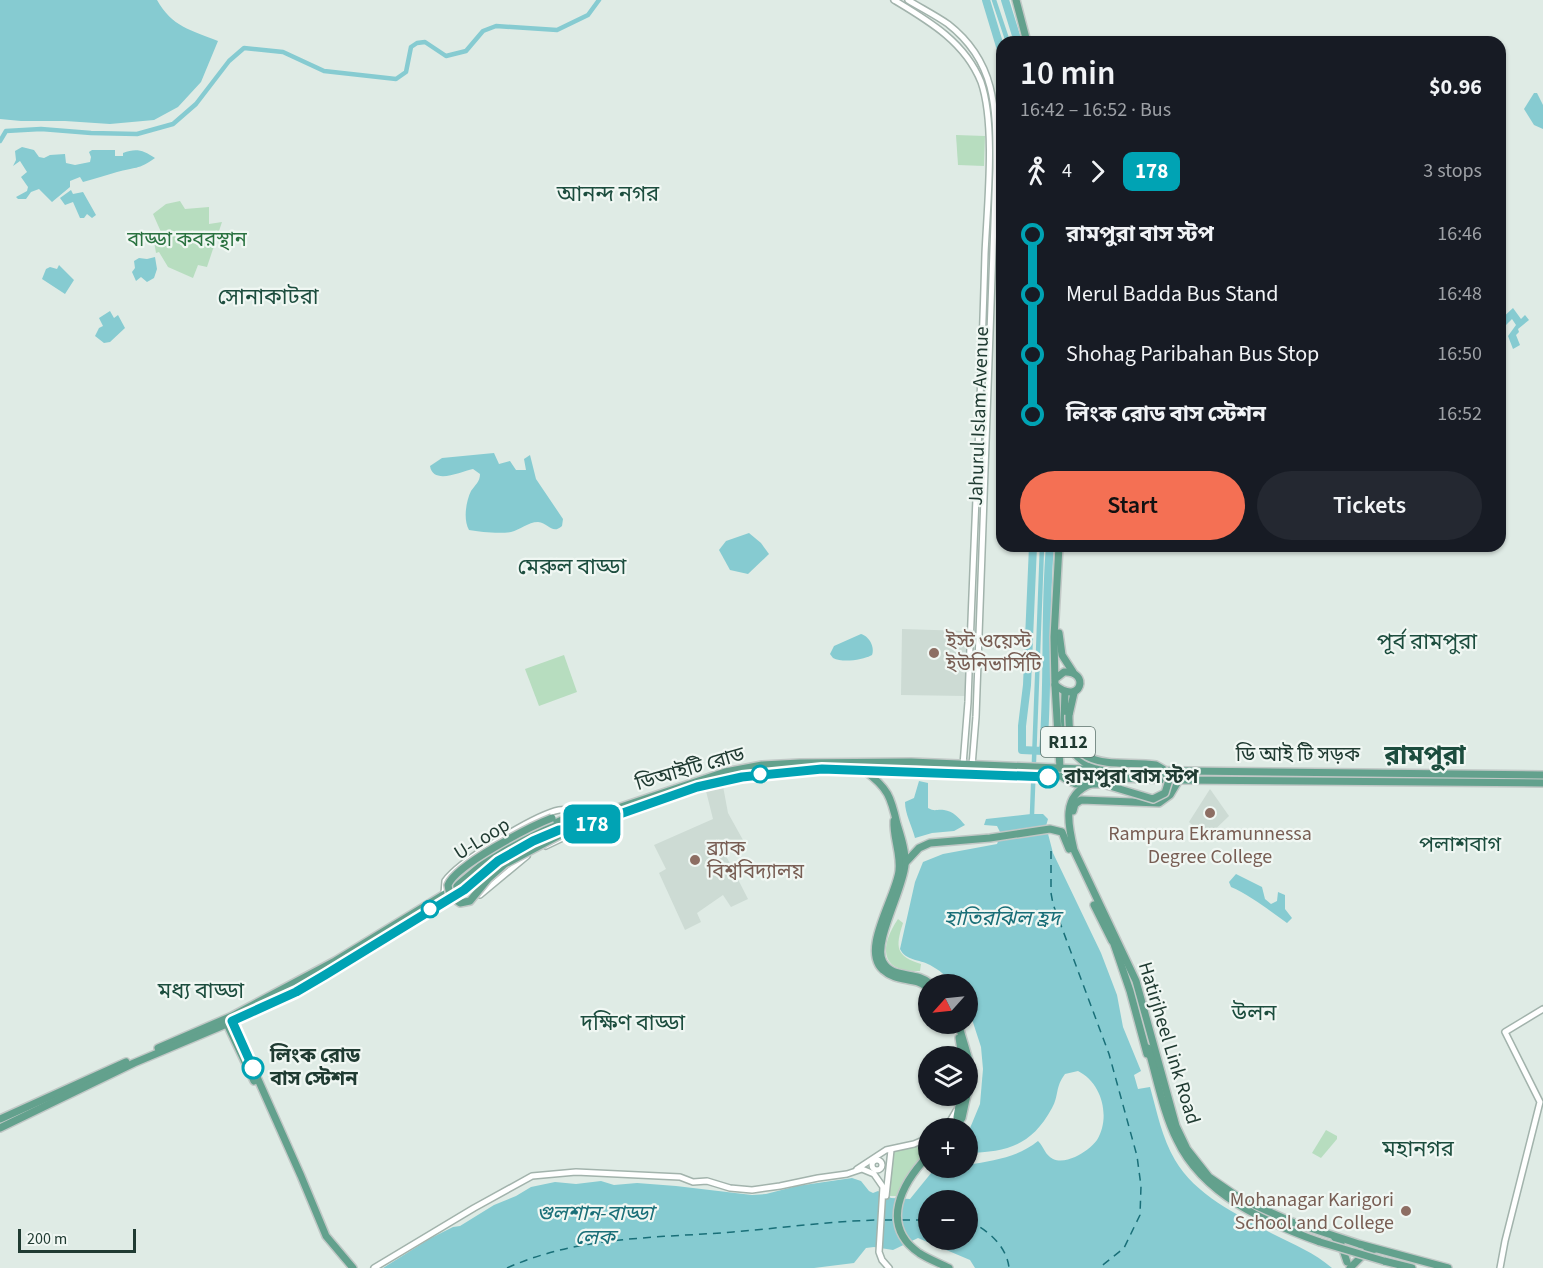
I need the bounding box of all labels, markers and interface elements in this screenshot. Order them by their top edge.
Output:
text: 10 min [1020,50,1115,97]
text: $0.96 [1429,71,1482,103]
text: 16:42 – 16:52 · Bus [1020,96,1171,124]
icon: walk [1020,155,1053,188]
icon: forward [1081,155,1114,188]
text: 178 [1135,156,1168,186]
text: 4 [1062,157,1072,185]
text: 3 stops [1423,157,1482,185]
district label: আনন্দ নগর [556,178,660,210]
text: রামপুরা বাস স্টপ [1066,218,1214,250]
text: 16:46 [1437,220,1482,248]
park label: বাড্ডা কবরস্থান [126,226,248,254]
text: Merul Badda Bus Stand [1066,278,1279,310]
text: 16:48 [1437,280,1482,308]
district label: সোনাকাটরা [217,281,320,313]
street label: Jahurul Islam Avenue [962,326,996,506]
text: Shohag Paribahan Bus Stop [1066,338,1319,370]
text: 16:50 [1437,340,1482,368]
text: লিংক রোড বাস স্টেশন [1066,398,1266,430]
text: 16:52 [1437,400,1482,428]
button: Start [1020,471,1245,540]
button: Tickets [1257,471,1482,540]
district label: মেরুল বাড্ডা [518,551,628,583]
district label: পূর্ব রামপুরা [1377,626,1478,658]
place label: ইস্ট ওয়েস্ট ইউনিভার্সিটি [945,628,1043,679]
marker: ইস্ট ওয়েস্ট ইউনিভার্সিটি [927,646,941,660]
road number: R112 [1041,727,1095,757]
district label: রামপুরা [1383,737,1466,774]
street label: ডিআইটি রোড [631,740,749,798]
street label: ডি আই টি সড়ক [1235,741,1361,769]
place label: রামপুরা বাস স্টপ [1063,763,1199,791]
unlabelled marker [751,765,769,783]
marker: রামপুরা বাস স্টপ [1037,766,1059,788]
line badge: 178 [558,804,626,844]
marker: Rampura Ekramunnessa Degree College [1203,806,1217,820]
text: 178 [575,809,609,839]
street label: U-Loop [449,811,515,867]
place label: Rampura Ekramunnessa Degree College [1108,820,1312,871]
district label: পলাশবাগ [1419,829,1501,859]
place label: ব্র্যাক বিশ্ববিদ্যালয় [706,835,804,886]
marker: ব্র্যাক বিশ্ববিদ্যালয় [688,853,702,867]
unlabelled marker [421,900,439,918]
water label: হাতিরঝিল হ্রদ [944,903,1064,933]
street label: Hatirjheel Link Road [1131,958,1207,1128]
north arrow [918,974,978,1034]
map controls [918,974,978,1250]
district label: মধ্য বাড্ডা [157,975,245,1007]
district label: উলন [1231,997,1277,1029]
district label: দক্ষিণ বাড্ডা [580,1007,686,1039]
place label: লিংক রোড বাস স্টেশন [269,1042,361,1093]
button: layers [918,1046,978,1106]
marker: লিংক রোড বাস স্টেশন [242,1057,264,1079]
button: + [918,1118,978,1178]
district label: মহানগর [1381,1133,1455,1165]
place label: Mohanagar Karigori School and College [1230,1186,1394,1237]
button: − [918,1190,978,1250]
water label: গুলশান-বাড্ডা লেক [536,1198,658,1252]
marker: Mohanagar Karigori School and College [1399,1204,1413,1218]
scale bar [18,1226,136,1254]
text: 200 m [27,1228,67,1250]

